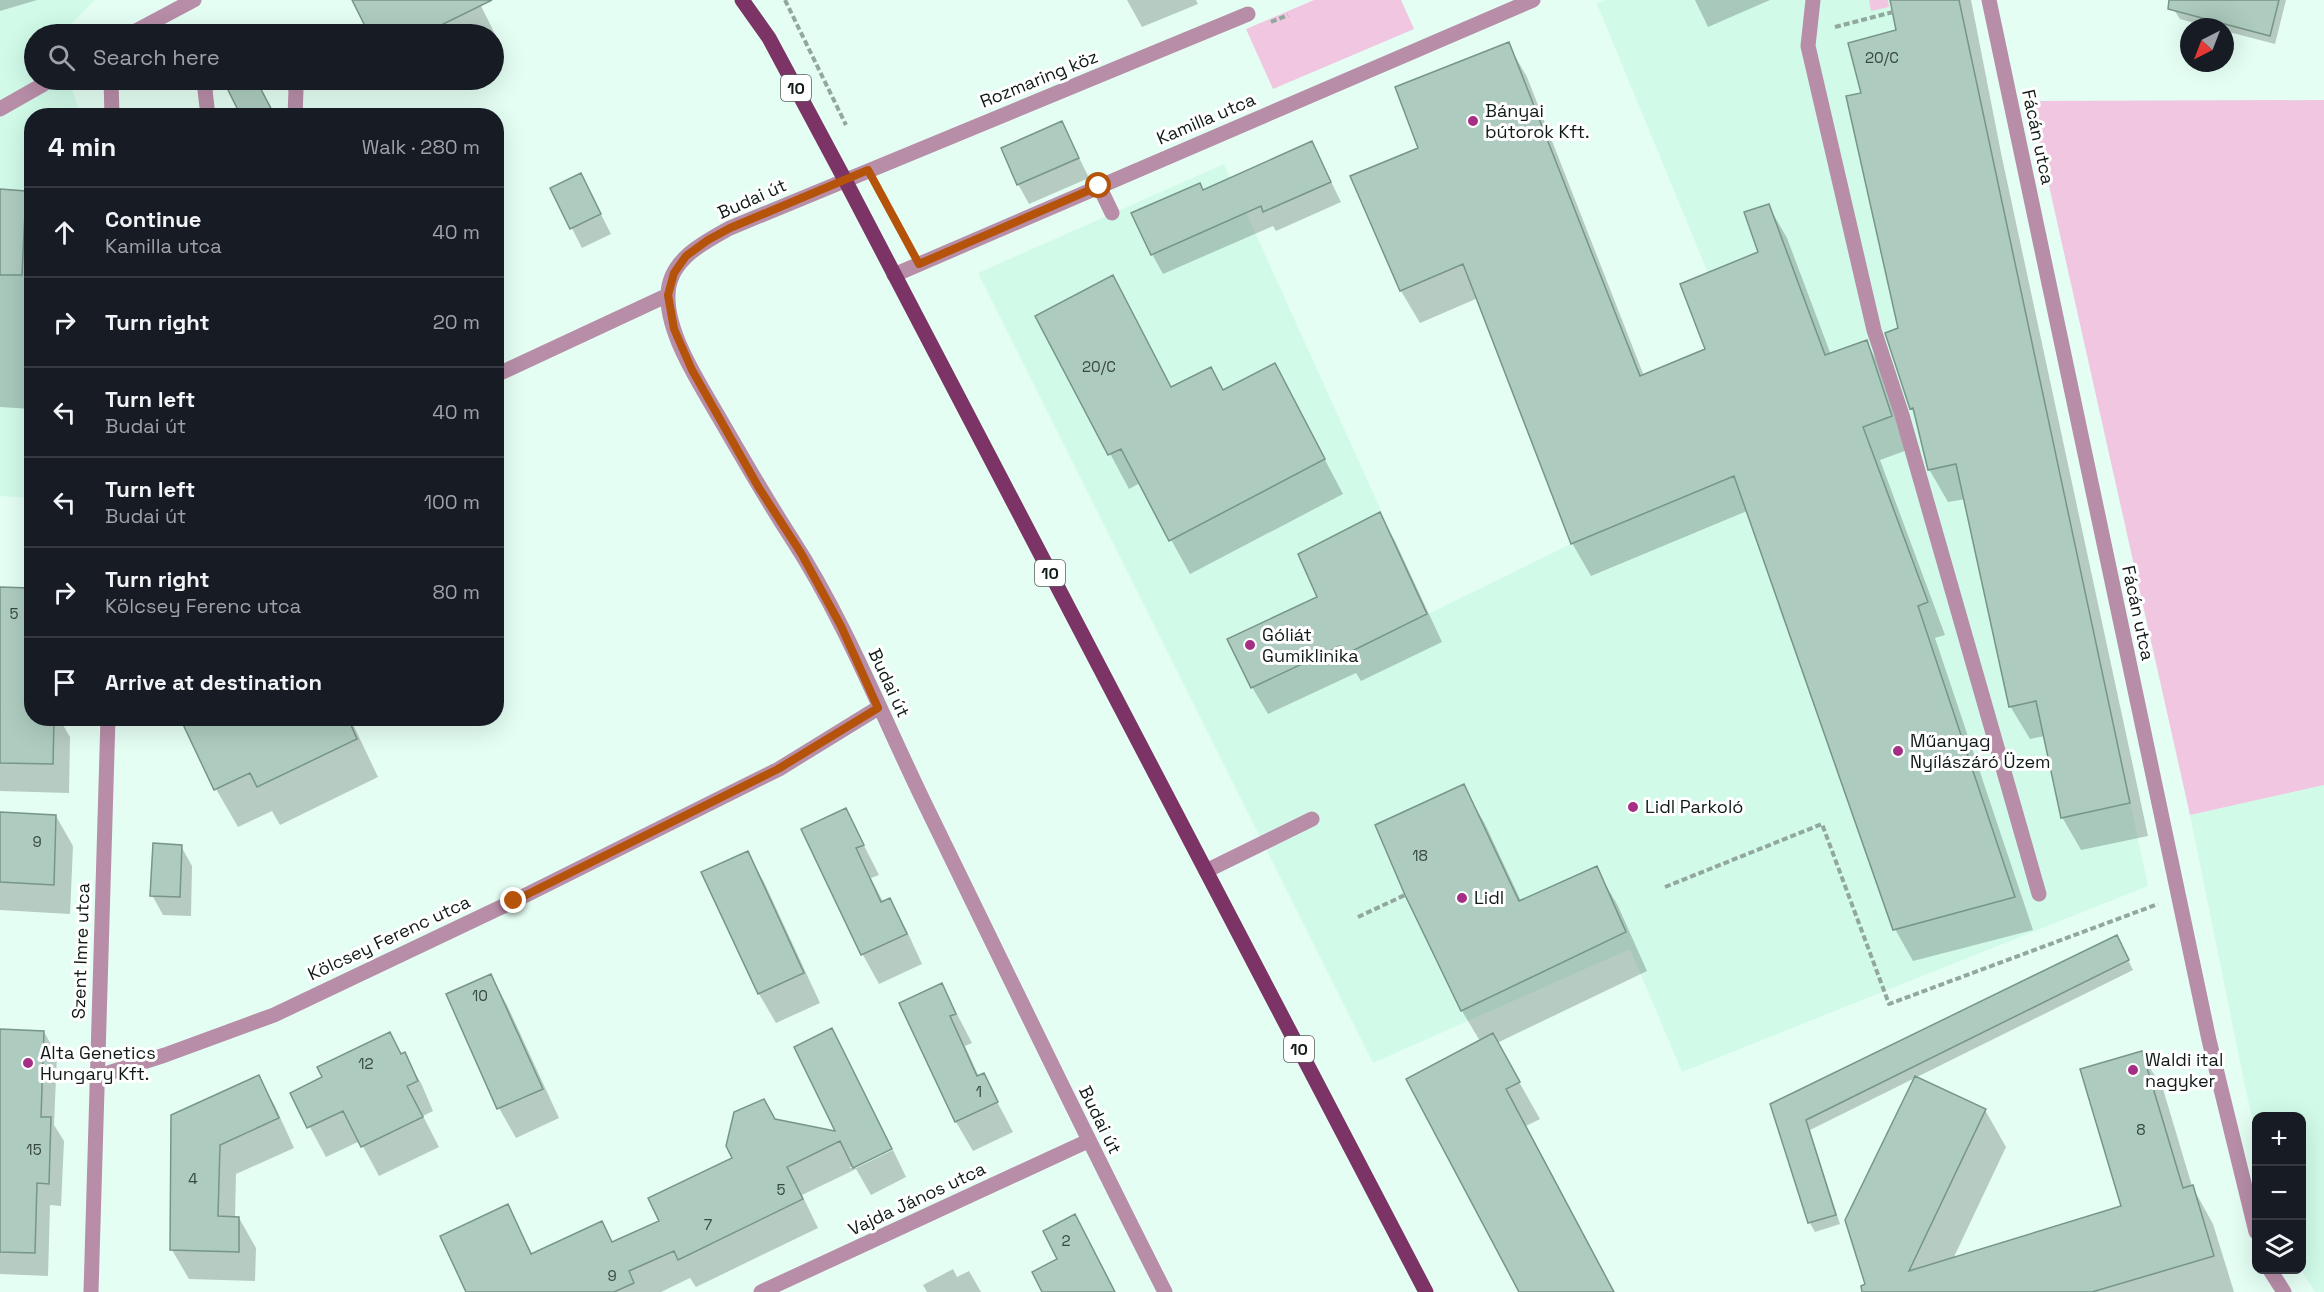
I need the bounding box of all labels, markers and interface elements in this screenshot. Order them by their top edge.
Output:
north arrow [2180,18,2234,72]
search box [24,24,504,90]
icon: search [45,41,78,74]
text: Search here [93,43,220,71]
street label: Rozmaring köz [976,44,1101,113]
house number: 20/C [1865,48,1899,67]
road number: 10 [781,75,811,101]
street label: Kamilla utca [1153,87,1259,150]
street label: Fácán utca [2017,87,2060,187]
place label: Bányai bútorok Kft. [1485,99,1590,143]
marker: Bányai bútorok Kft. [1466,114,1480,128]
text: 4 min [48,130,116,164]
text: Walk · 280 m [362,134,480,160]
route start [1085,172,1111,198]
street label: Budai út [714,173,790,224]
text: Continue [105,205,201,233]
icon: ahead [48,216,81,249]
text: 40 m [432,219,480,245]
text: Kamilla utca [105,233,222,259]
icon: right [48,306,81,339]
text: Turn right [105,308,210,336]
text: 20 m [433,309,480,335]
house number: 20/C [1082,357,1116,376]
text: Turn left [105,385,195,413]
icon: left [48,396,81,429]
text: 40 m [432,399,480,425]
text: Budai út [105,413,186,439]
text: Turn left [105,475,195,503]
icon: left [48,486,81,519]
text: 100 m [424,489,480,515]
text: Budai út [105,503,186,529]
road number: 10 [1035,560,1065,586]
street label: Fácán utca [2117,563,2160,663]
text: Turn right [105,565,210,593]
icon: right [48,576,81,609]
text: 80 m [432,579,480,605]
text: Kölcsey Ferenc utca [105,593,301,619]
house number: 5 [10,604,19,623]
place label: Góliát Gumiklinika [1262,623,1359,667]
marker: Góliát Gumiklinika [1243,638,1257,652]
street label: Budai út [864,645,915,721]
icon: arrive [48,666,81,699]
text: Arrive at destination [105,668,322,696]
place label: Műanyag Nyílászáró Üzem [1910,729,2051,773]
marker: Műanyag Nyílászáró Üzem [1891,744,1905,758]
place label: Lidl Parkoló [1645,795,1743,818]
marker: Lidl Parkoló [1626,800,1640,814]
house number: 9 [32,832,42,851]
house number: 18 [1412,846,1428,865]
street label: Szent Imre utca [67,883,94,1019]
place label: Lidl [1474,886,1504,909]
route end [500,887,526,913]
street label: Kölcsey Ferenc utca [304,890,474,985]
marker: Lidl [1455,891,1469,905]
house number: 10 [472,986,488,1005]
road number: 10 [1284,1036,1314,1062]
place label: Alta Genetics Hungary Kft. [40,1041,156,1085]
place label: Waldi ital nagyker [2145,1048,2223,1092]
house number: 12 [358,1054,374,1073]
marker: Alta Genetics Hungary Kft. [21,1056,35,1070]
marker: Waldi ital nagyker [2126,1063,2140,1077]
house number: 1 [976,1082,982,1101]
street label: Budai út [1074,1082,1127,1158]
map controls [2252,1112,2306,1274]
button: + [2252,1112,2306,1166]
house number: 8 [2136,1120,2146,1139]
house number: 15 [26,1140,42,1159]
street label: Vajda János utca [844,1157,989,1240]
button: − [2252,1166,2306,1220]
house number: 4 [188,1169,198,1188]
house number: 5 [777,1180,786,1199]
house number: 7 [704,1215,712,1234]
button: layers [2252,1220,2306,1274]
house number: 2 [1061,1231,1071,1250]
house number: 9 [607,1266,617,1285]

